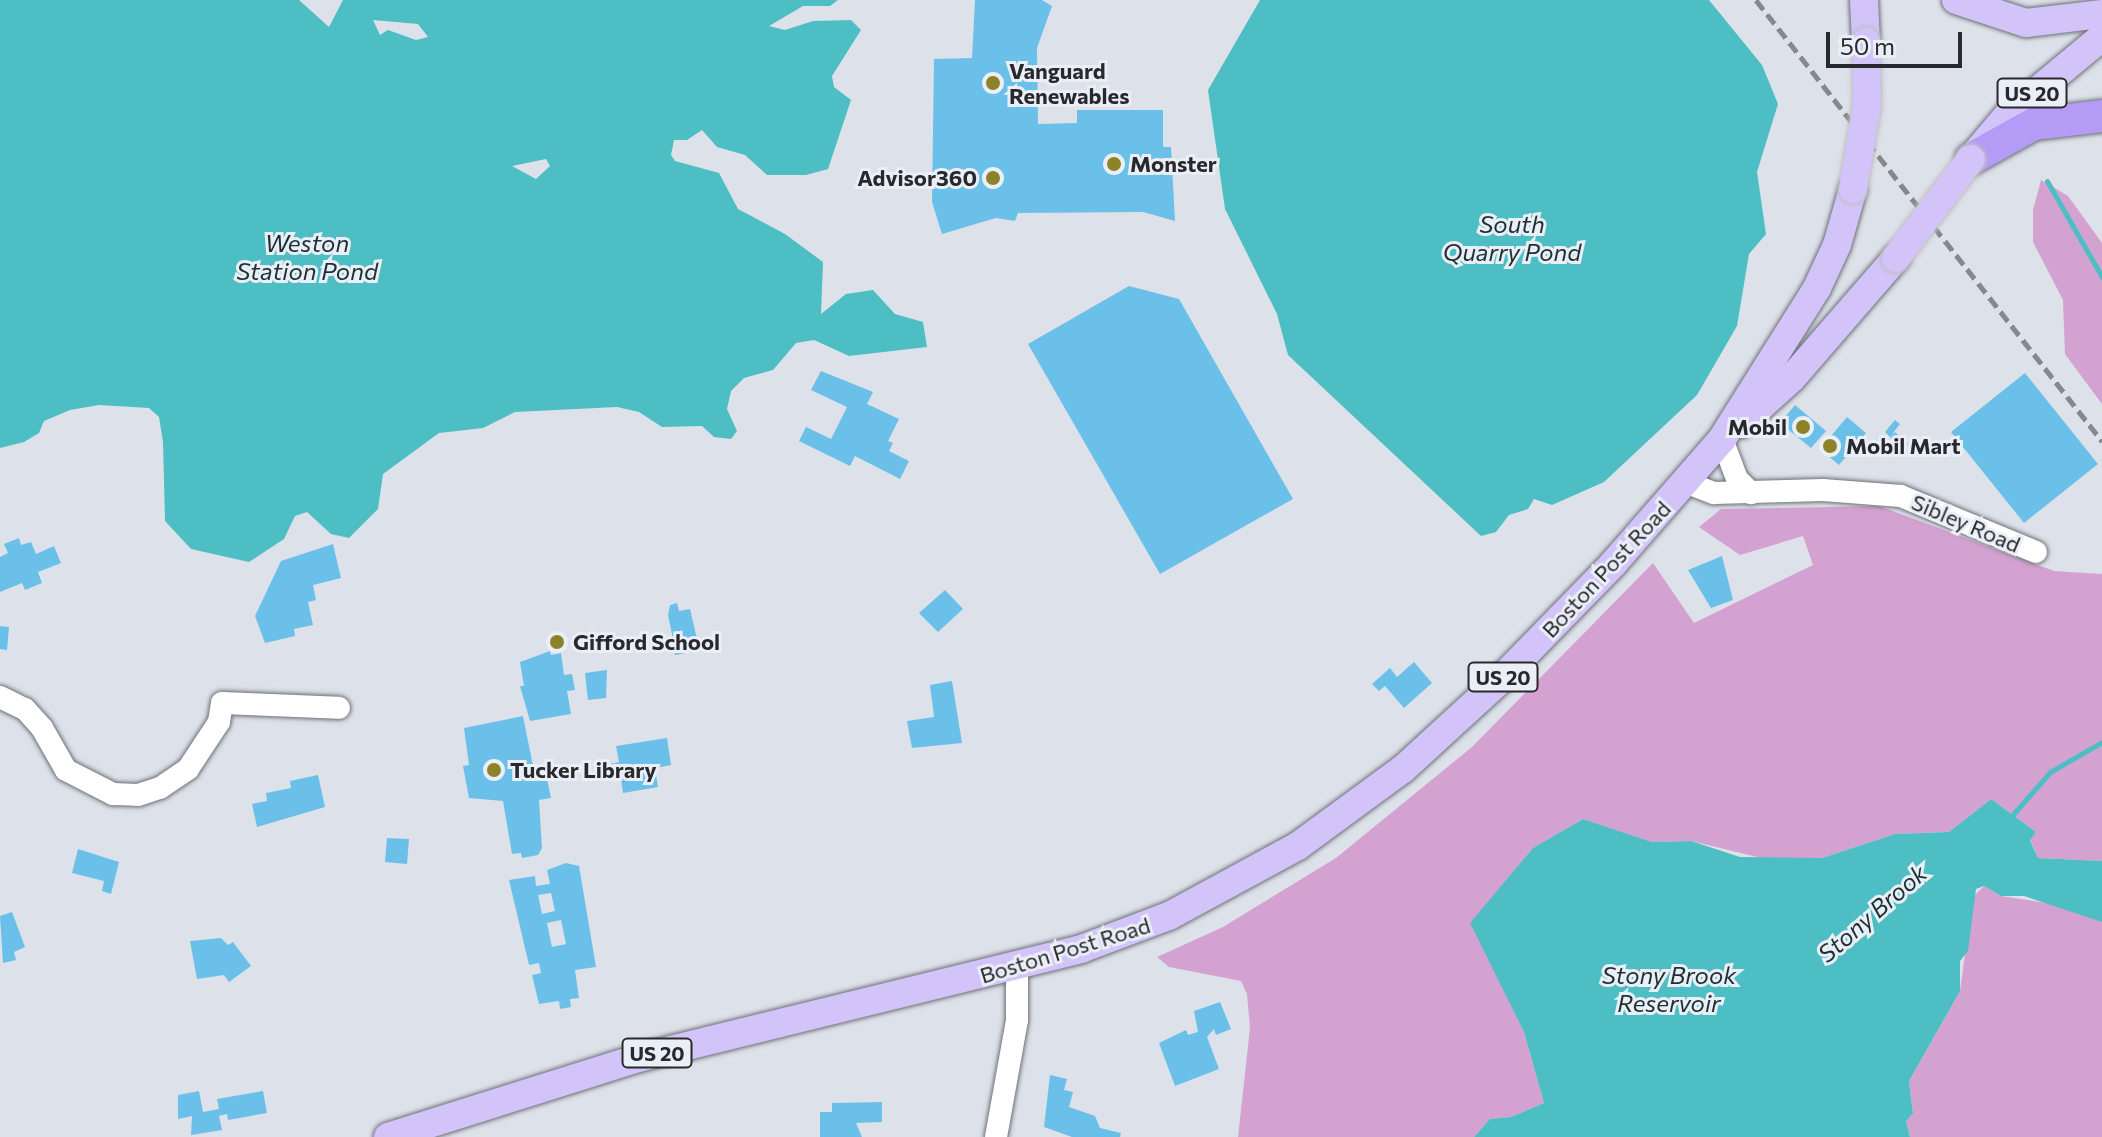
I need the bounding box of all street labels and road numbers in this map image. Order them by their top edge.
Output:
road number: US 20 [1996,77,2068,109]
street label: Sibley Road [1908,488,2024,558]
street label: Boston Post Road [1536,495,1676,643]
road number: US 20 [1467,661,1539,693]
street label: Boston Post Road [977,912,1153,988]
road number: US 20 [621,1037,693,1069]

